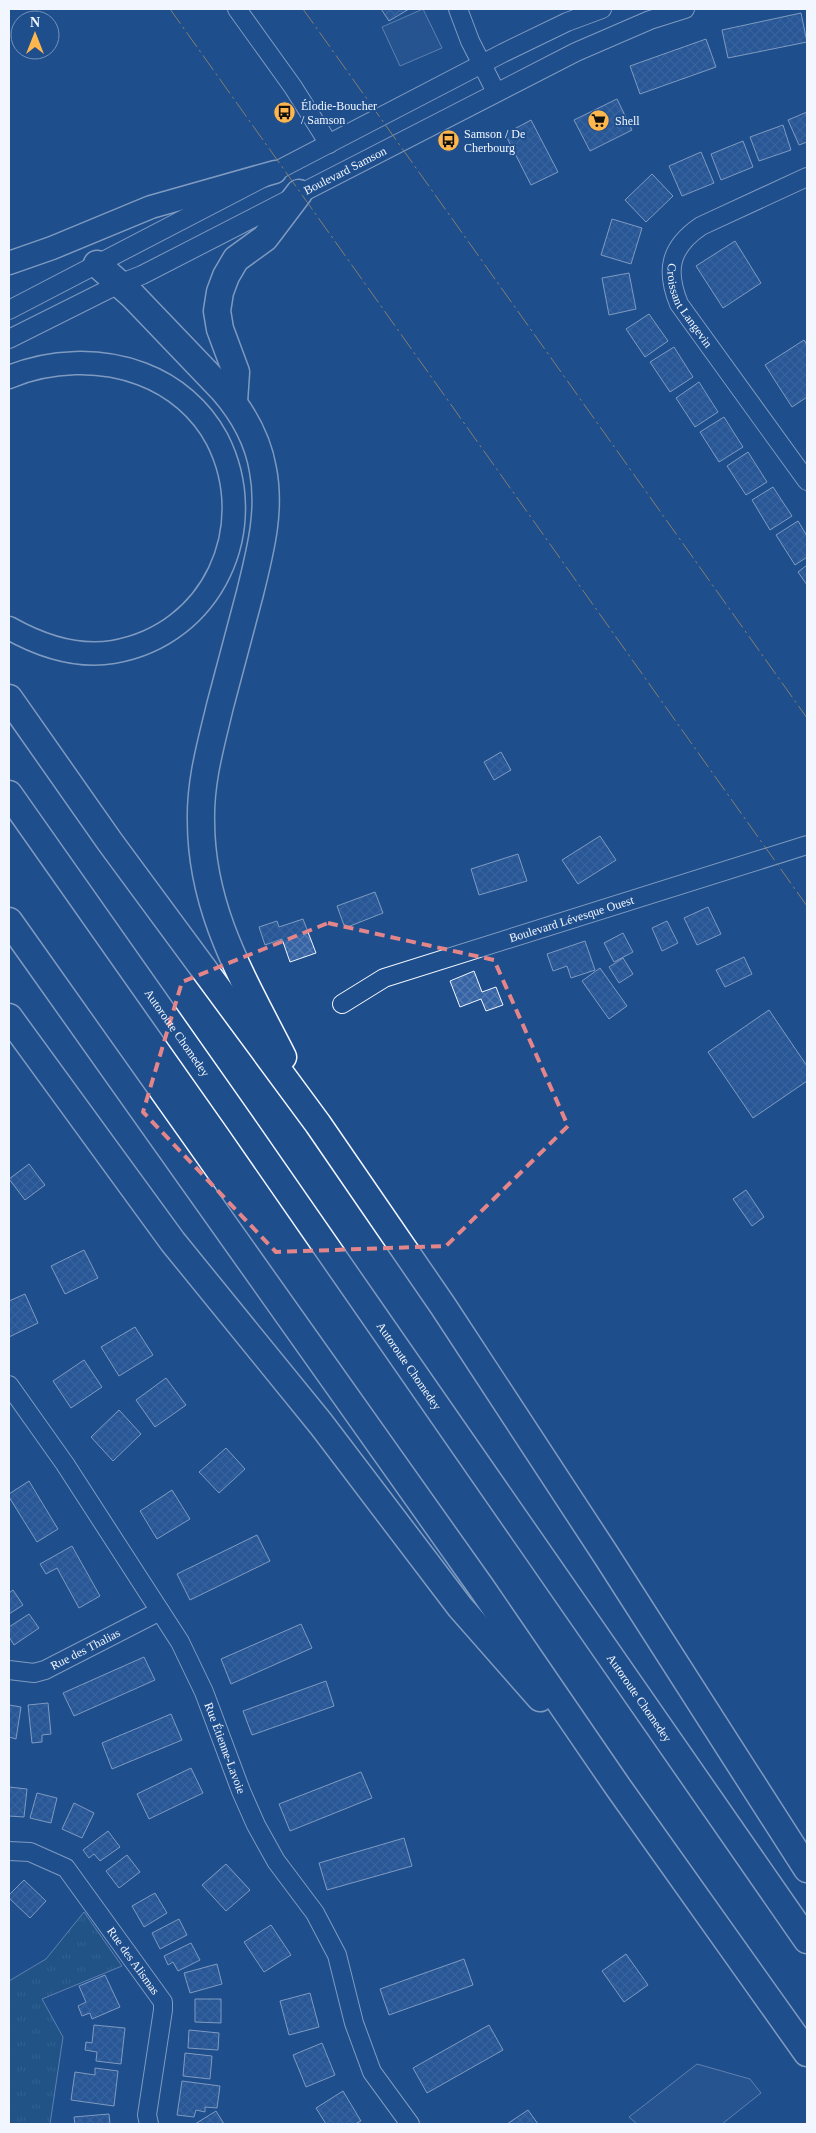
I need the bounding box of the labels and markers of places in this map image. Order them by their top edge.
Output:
place label: Élodie-Boucher / Samson [301,99,377,127]
bus stop icon: Élodie-Boucher / Samson [273,101,297,125]
supermarket icon: Shell [587,109,611,133]
place label: Shell [615,114,640,128]
place label: Samson / De Cherbourg [464,127,525,155]
bus stop icon: Samson / De Cherbourg [436,129,460,153]

